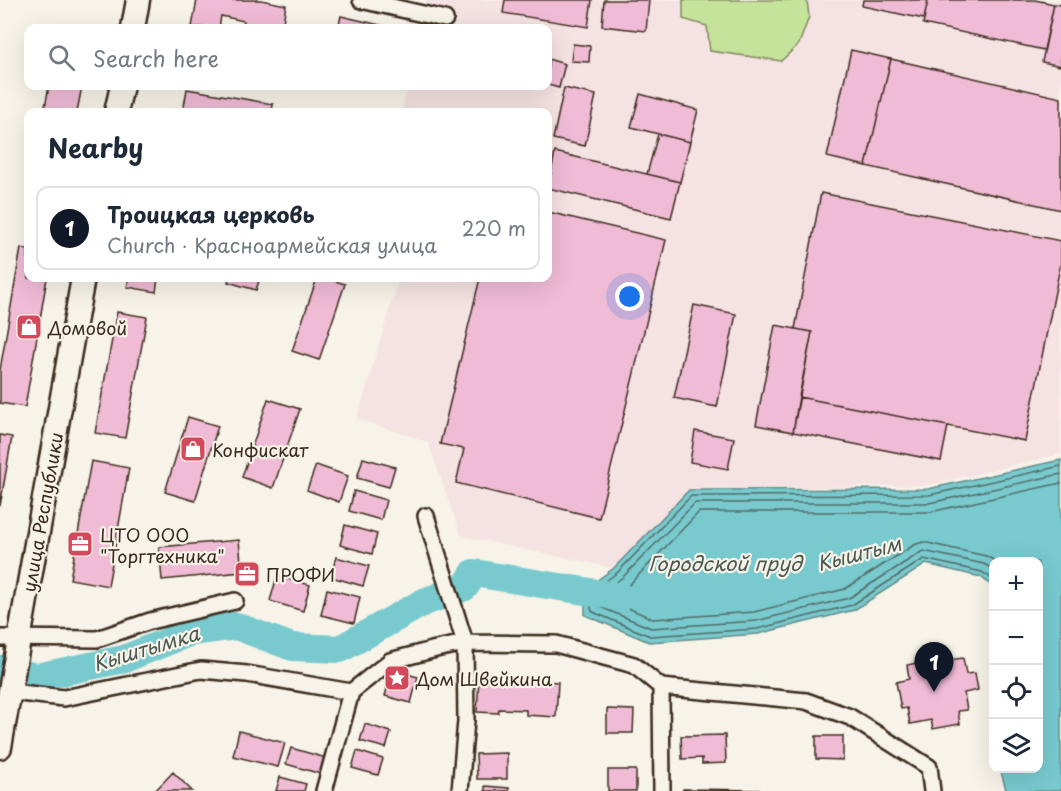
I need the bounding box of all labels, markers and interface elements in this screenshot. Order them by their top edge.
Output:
search box [24,24,552,90]
icon: search [45,41,78,74]
text: Search here [93,41,219,74]
text: Nearby [48,128,143,167]
text: Троицкая церковь [107,197,315,230]
text: 1 [65,213,74,243]
text: 220 m [462,213,526,243]
text: Church · Красноармейская улица [107,230,437,260]
your location [615,282,644,311]
shop icon: Домовой [14,312,44,342]
place label: Домовой [47,314,127,341]
street label: улица Республики [15,430,69,594]
shop icon: Конфискат [178,434,208,464]
place label: Конфискат [212,436,309,463]
place label: ЦТО ООО "Торгтехника" [100,521,225,569]
water label: Кыштым [814,528,905,578]
office icon: ЦТО ООО "Торгтехника" [65,529,95,559]
water label: Городской пруд [648,548,804,578]
map controls [989,557,1043,773]
button: + [989,557,1043,611]
office icon: ПРОФИ [232,559,262,589]
place label: ПРОФИ [266,561,335,588]
button: − [989,611,1043,665]
water label: Кыштымка [89,617,204,678]
pin: 1 [914,642,954,692]
place icon: Дом Швейкина [382,663,412,693]
place label: Дом Швейкина [415,665,553,692]
button: locate [989,665,1043,719]
button: layers [989,719,1043,773]

